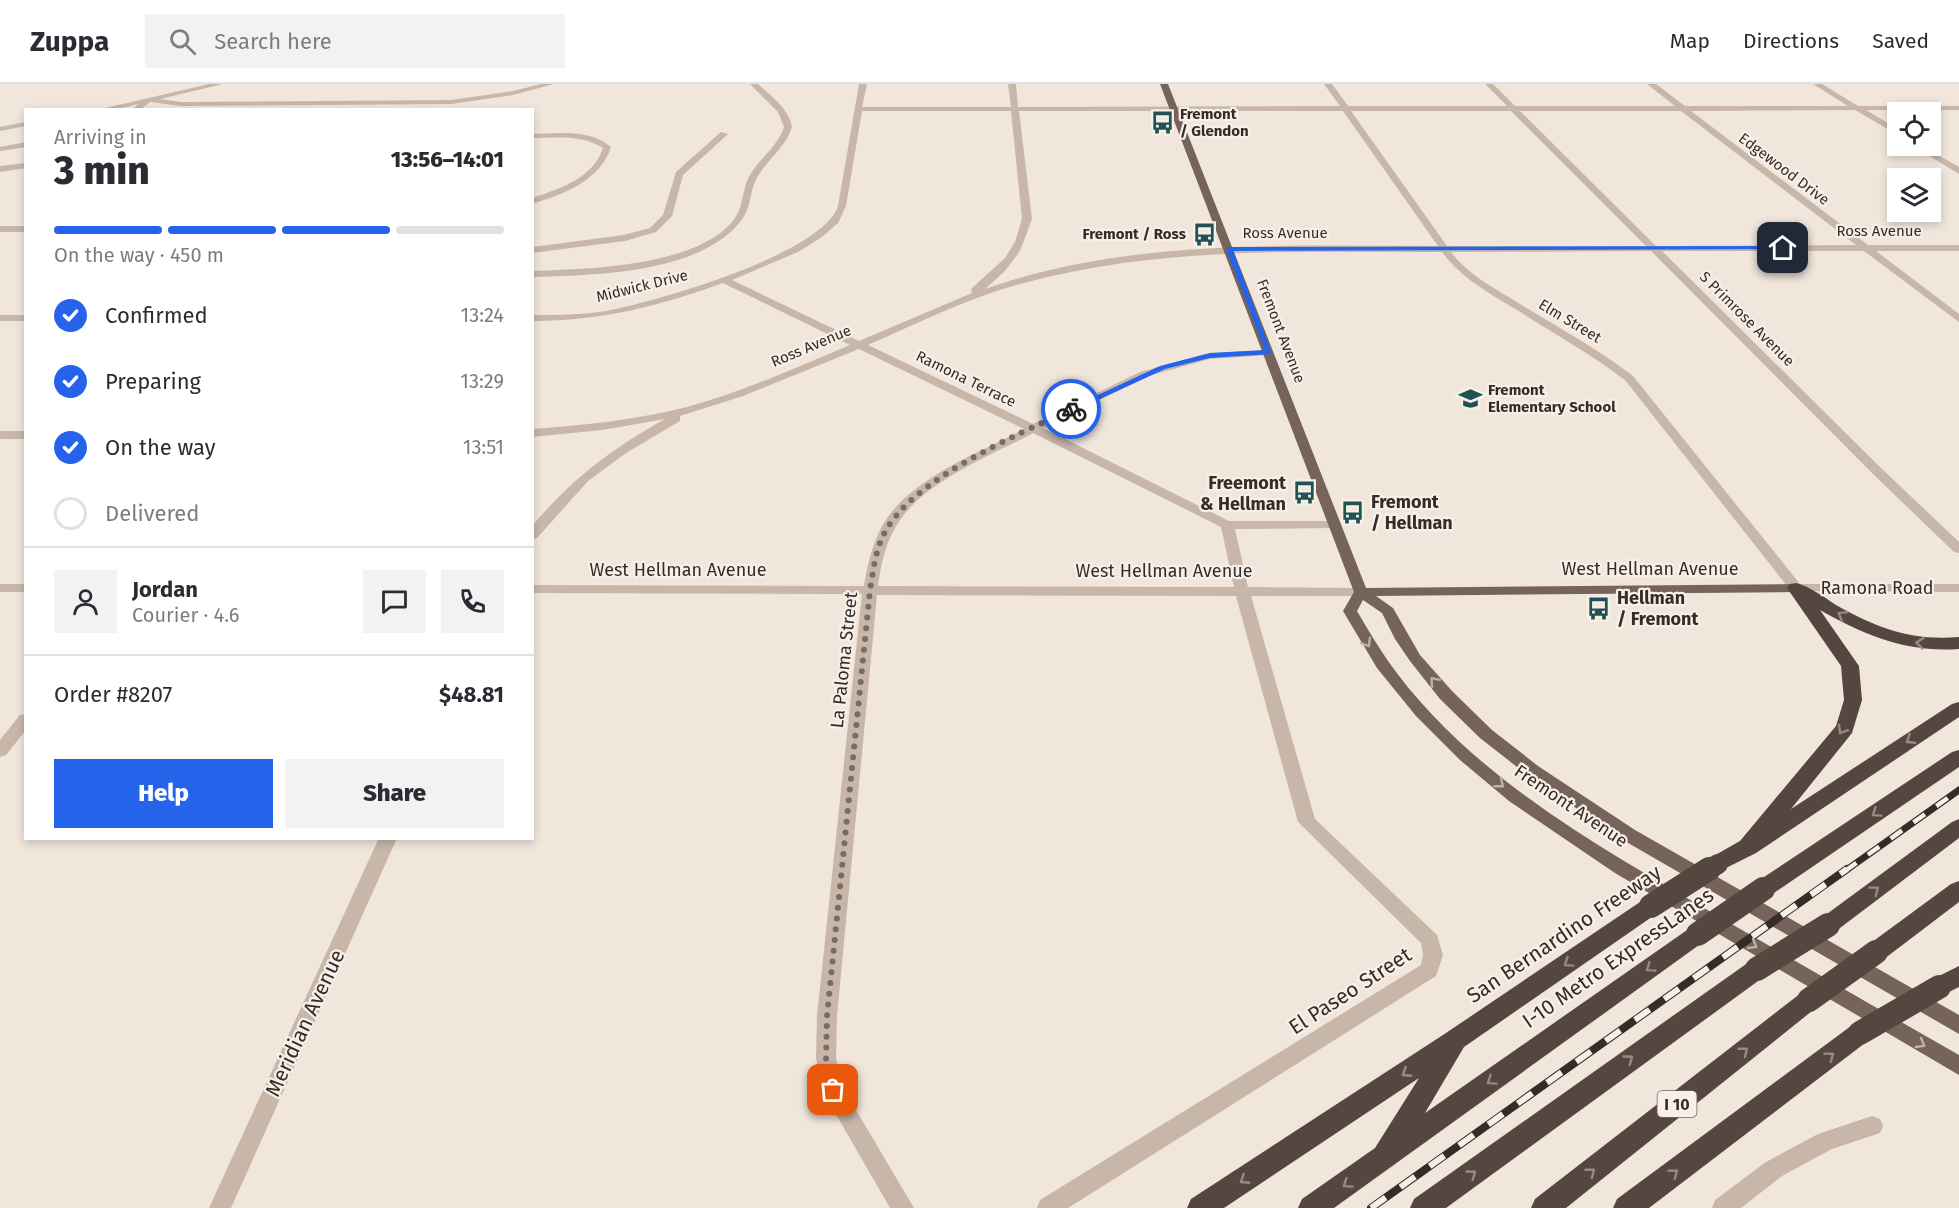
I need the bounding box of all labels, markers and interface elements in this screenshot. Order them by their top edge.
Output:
search box [145,14,565,68]
text: Zuppa [30,25,109,58]
icon: search [166,25,199,58]
text: Search here [214,28,332,55]
text: Map [1670,28,1710,54]
text: Directions [1743,28,1839,54]
text: Saved [1872,28,1929,54]
map controls [1887,102,1941,222]
button: locate [1887,102,1941,156]
place label: Fremont / Glendon [1180,105,1249,140]
bus stop icon: Fremont / Glendon [1149,110,1175,136]
text: Arriving in [54,125,147,149]
street label: Edgewood Drive [1735,129,1833,209]
text: 13:56–14:01 [391,146,504,173]
text: 3 min [54,148,150,194]
button: layers [1887,168,1941,222]
bus stop icon: Fremont / Ross [1191,221,1217,247]
pin [1757,222,1808,273]
street label: Ross Avenue [1836,222,1922,240]
street label: Ross Avenue [1242,224,1328,242]
place label: Fremont / Ross [1082,225,1186,243]
icon: home [1766,231,1799,264]
text: On the way · 450 m [54,243,224,267]
street label: Midwick Drive [594,266,690,306]
street label: S Primrose Avenue [1696,268,1798,370]
street label: Fremont Avenue [1253,276,1309,386]
street label: Elm Street [1535,295,1605,347]
icon: check [54,299,87,332]
text: Confirmed [105,302,208,329]
text: 13:24 [461,303,504,327]
street label: Ross Avenue [768,321,854,371]
street label: Ramona Terrace [913,347,1019,411]
icon: check [54,365,87,398]
text: Preparing [105,368,201,395]
text: 13:29 [460,369,504,393]
courier [1041,379,1101,439]
place label: Fremont Elementary School [1488,381,1616,416]
school or university icon: Fremont Elementary School [1457,386,1483,412]
icon: bike [1055,393,1088,426]
icon: check [54,431,87,464]
text: On the way [105,434,216,461]
text: 13:51 [463,435,504,459]
place label: Freemont & Hellman [1200,472,1287,515]
bus stop icon: Freemont & Hellman [1291,480,1317,506]
place label: Fremont / Hellman [1371,491,1453,534]
bus stop icon: Fremont / Hellman [1340,499,1366,525]
text: Delivered [105,500,200,527]
street label: West Hellman Avenue [1561,558,1739,580]
street label: West Hellman Avenue [589,559,767,581]
street label: West Hellman Avenue [1075,560,1253,582]
button: person [54,570,117,633]
button: chat [363,570,426,633]
button: phone [441,570,504,633]
text: Jordan [132,576,198,603]
street label: Ramona Road [1820,577,1934,599]
place label: Hellman / Fremont [1617,587,1699,630]
street label: La Paloma Street [826,590,862,729]
bus stop icon: Hellman / Fremont [1586,595,1612,621]
text: Courier · 4.6 [132,603,239,627]
one-way arrow [1838,611,1848,623]
one-way arrow [1360,636,1371,647]
one-way arrow [1916,637,1925,649]
one-way arrow [1430,677,1441,688]
text: Order #8207 [54,681,172,708]
text: $48.81 [439,681,504,708]
one-way arrow [1838,724,1850,734]
one-way arrow [1906,732,1916,744]
button: Help [54,759,273,828]
button: Share [285,759,504,828]
street label: Fremont Avenue [1510,760,1632,852]
one-way arrow [1493,776,1504,787]
one-way arrow [1871,806,1882,817]
street label: San Bernardino Freeway [1462,859,1667,1009]
street label: I-10 Metro ExpressLanes [1517,882,1719,1034]
one-way arrow [1868,886,1879,897]
one-way arrow [1746,938,1757,950]
street label: El Paseo Street [1284,941,1417,1040]
street label: Meridian Avenue [260,945,350,1101]
one-way arrow [1564,956,1575,967]
one-way arrow [1646,961,1657,972]
one-way arrow [1915,1036,1925,1048]
one-way arrow [1738,1048,1749,1059]
one-way arrow [1824,1052,1835,1063]
one-way arrow [1623,1055,1634,1066]
pin [807,1064,858,1115]
one-way arrow [1402,1065,1413,1076]
icon: bag [816,1073,849,1106]
one-way arrow [1487,1074,1498,1085]
road number: I 10 [1658,1091,1696,1117]
one-way arrow [1584,1168,1595,1179]
one-way arrow [1668,1169,1679,1180]
one-way arrow [1465,1170,1476,1181]
one-way arrow [1239,1173,1250,1184]
one-way arrow [1342,1177,1353,1188]

